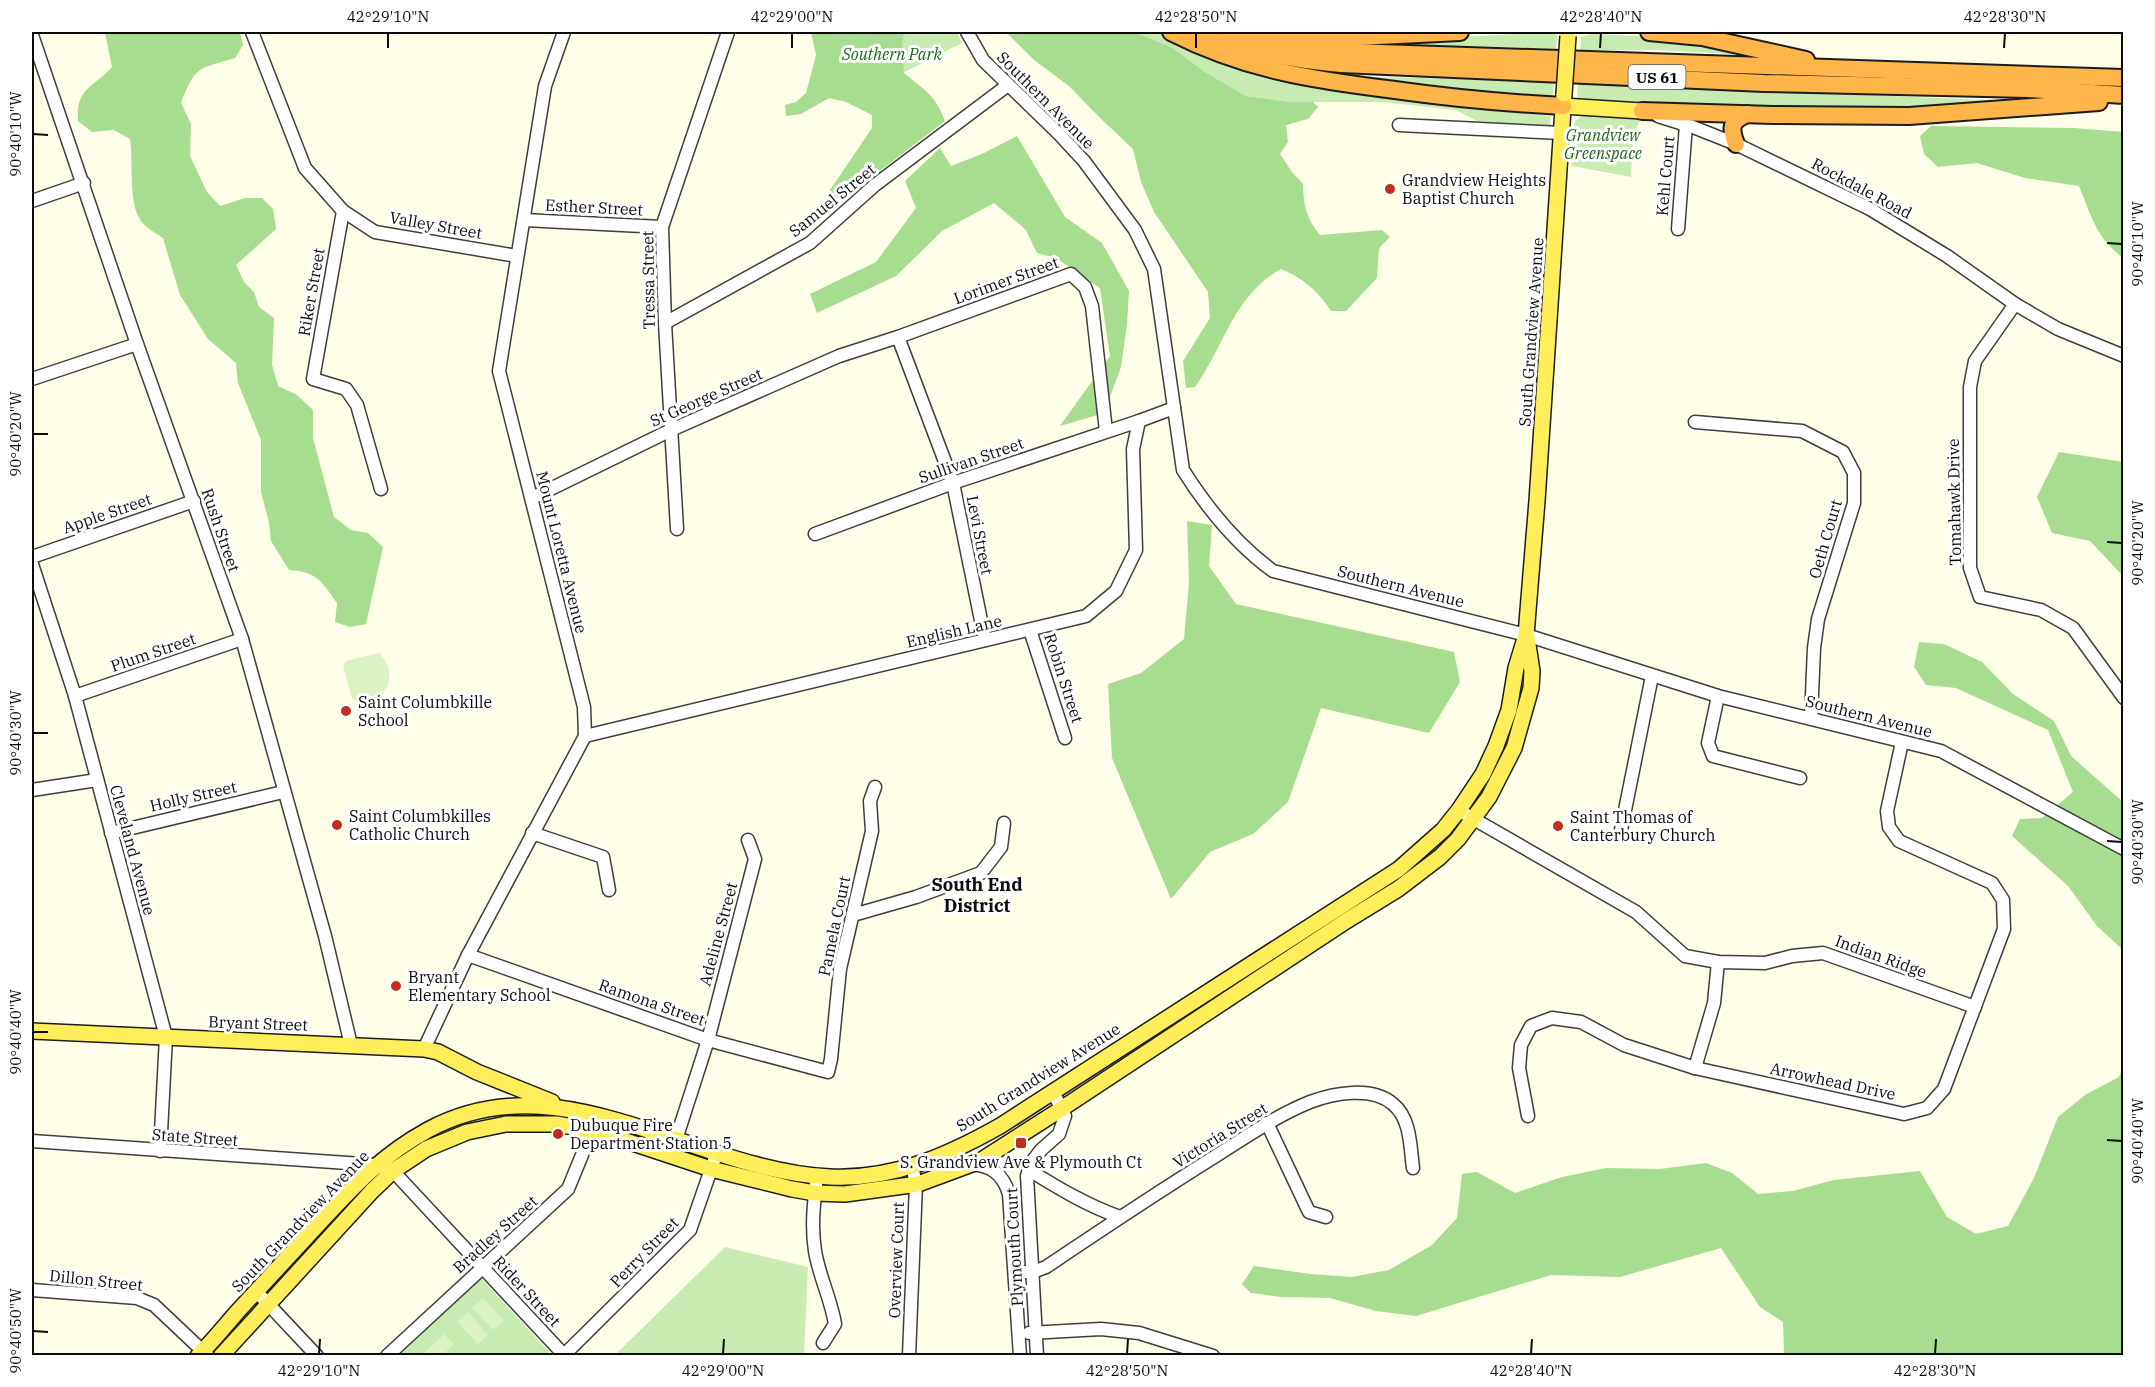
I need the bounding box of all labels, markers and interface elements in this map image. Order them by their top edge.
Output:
text: 42°29'10"N [347,7,429,26]
text: 42°29'00"N [751,7,833,26]
text: 42°28'50"N [1155,7,1237,26]
text: 42°28'40"N [1560,7,1642,26]
text: 42°28'30"N [1964,7,2046,26]
park label: Southern Park [841,44,943,64]
street label: Southern Avenue [993,47,1099,153]
road number: US 61 [1628,65,1686,89]
text: 90°40'10"W [6,91,25,177]
park label: Grandview Greenspace [1564,125,1642,163]
street label: Kehl Court [1652,135,1678,217]
street label: Rockdale Road [1808,153,1916,223]
street label: Samuel Street [785,159,879,241]
place label: Grandview Heights Baptist Church [1402,170,1546,208]
marker: Grandview Heights Baptist Church [1383,182,1397,196]
street label: Esther Street [545,194,644,220]
text: 90°40'10"W [2128,201,2147,287]
street label: Valley Street [388,207,484,243]
street label: Tressa Street [637,230,659,330]
street label: South Grandview Avenue [1514,237,1548,427]
street label: Riker Street [293,246,329,338]
street label: Lorimer Street [951,252,1062,308]
street label: St George Street [647,363,766,431]
text: 90°40'20"W [6,391,25,477]
street label: Sullivan Street [916,433,1027,487]
street label: Tomahawk Drive [1943,438,1965,566]
street label: Mount Loretta Avenue [532,469,592,635]
street label: Rush Street [197,486,245,575]
street label: Apple Street [60,488,154,538]
street label: Levi Street [963,494,998,577]
street label: Oeth Court [1804,497,1846,581]
text: 90°40'20"W [2128,500,2147,586]
street label: Southern Avenue [1336,561,1466,611]
street label: English Lane [904,610,1004,652]
street label: Plum Street [108,628,198,676]
street label: Robin Street [1040,631,1088,726]
text: 90°40'30"W [6,690,25,776]
street label: Southern Avenue [1804,691,1934,741]
place label: Saint Columbkille School [358,692,492,730]
marker: Saint Columbkille School [339,704,353,718]
street label: Holly Street [148,776,239,816]
street label: Cleveland Avenue [106,783,160,917]
text: 90°40'30"W [2128,799,2147,885]
place label: Saint Columbkilles Catholic Church [349,806,491,844]
place label: Saint Thomas of Canterbury Church [1570,807,1715,845]
marker: Saint Columbkilles Catholic Church [330,818,344,832]
marker: Saint Thomas of Canterbury Church [1551,819,1565,833]
district label: South End District [931,873,1023,917]
street label: Pamela Court [814,874,854,978]
street label: Adeline Street [695,880,742,988]
street label: Indian Ridge [1833,930,1929,982]
place label: Bryant Elementary School [408,967,551,1005]
street label: Ramona Street [596,974,708,1030]
marker: Bryant Elementary School [389,979,403,993]
text: 90°40'40"W [6,989,25,1075]
street label: Bryant Street [208,1011,309,1035]
street label: South Grandview Avenue [952,1018,1124,1136]
street label: Arrowhead Drive [1768,1058,1898,1104]
street label: Victoria Street [1169,1098,1271,1172]
text: 90°40'40"W [2128,1098,2147,1184]
place label: Dubuque Fire Department Station 5 [570,1115,732,1153]
street label: State Street [151,1124,239,1150]
marker: Dubuque Fire Department Station 5 [551,1127,565,1141]
marker: S. Grandview Ave & Plymouth Ct [1014,1136,1028,1150]
street label: South Grandview Avenue [227,1146,373,1296]
place label: S. Grandview Ave & Plymouth Ct [900,1152,1142,1172]
street label: Plymouth Court [1001,1187,1027,1307]
street label: Bradley Street [449,1191,542,1277]
street label: Overview Court [884,1201,908,1319]
street label: Perry Street [606,1212,683,1291]
street label: Rider Street [489,1251,565,1331]
street label: Dillon Street [48,1265,144,1295]
text: 90°40'50"W [6,1288,25,1374]
text: 42°29'10"N [278,1361,360,1380]
text: 42°29'00"N [682,1361,764,1380]
text: 42°28'50"N [1086,1361,1168,1380]
text: 42°28'40"N [1490,1361,1572,1380]
text: 42°28'30"N [1894,1361,1976,1380]

